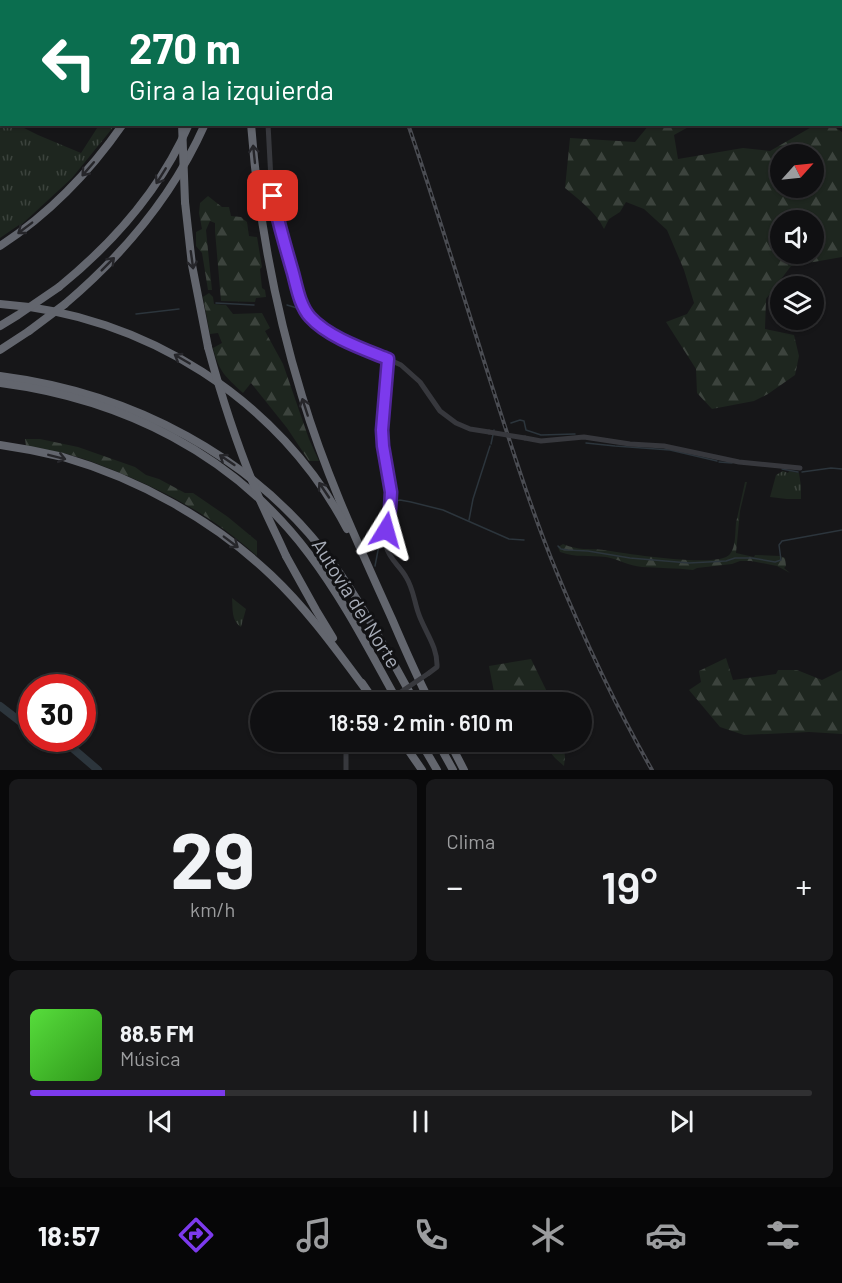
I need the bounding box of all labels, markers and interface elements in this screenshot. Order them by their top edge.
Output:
text: 270 m [129,22,241,72]
icon: left [30,24,108,102]
text: Gira a la izquierda [129,73,334,105]
north arrow [770,144,824,198]
map controls [770,144,824,330]
one-way arrow [248,145,259,165]
one-way arrow [81,161,95,176]
one-way arrow [154,167,166,184]
pin [247,170,298,221]
icon: arrive [256,179,289,212]
button: sound [770,210,824,264]
one-way arrow [17,222,33,235]
one-way arrow [187,250,198,270]
one-way arrow [101,257,115,272]
button: layers [770,276,824,330]
one-way arrow [174,353,191,365]
one-way arrow [299,398,310,417]
one-way arrow [47,451,66,463]
one-way arrow [219,454,235,466]
one-way arrow [318,483,330,499]
position arrow [354,498,418,562]
street label: Autovía del Norte [308,534,406,672]
one-way arrow [223,535,239,548]
speed limit sign: 30 [18,674,96,752]
text: 18:59 · 2 min · 610 m [329,709,513,735]
text: 29 [170,811,255,905]
text: Clima [447,829,495,853]
text: 19° [601,859,658,913]
text: − [447,866,463,906]
text: + [796,866,812,906]
text: km/h [190,897,235,921]
text: 88.5 FM [120,1020,194,1046]
text: Música [120,1046,180,1070]
icon: previous [144,1105,177,1138]
icon: pause [404,1105,437,1138]
icon: next [665,1105,698,1138]
icon: directions [175,1214,217,1256]
icon: music [293,1214,335,1256]
icon: phone [410,1214,452,1256]
icon: climate [527,1214,569,1256]
icon: car [645,1214,687,1256]
icon: filters [762,1214,804,1256]
text: 18:57 [38,1219,100,1251]

